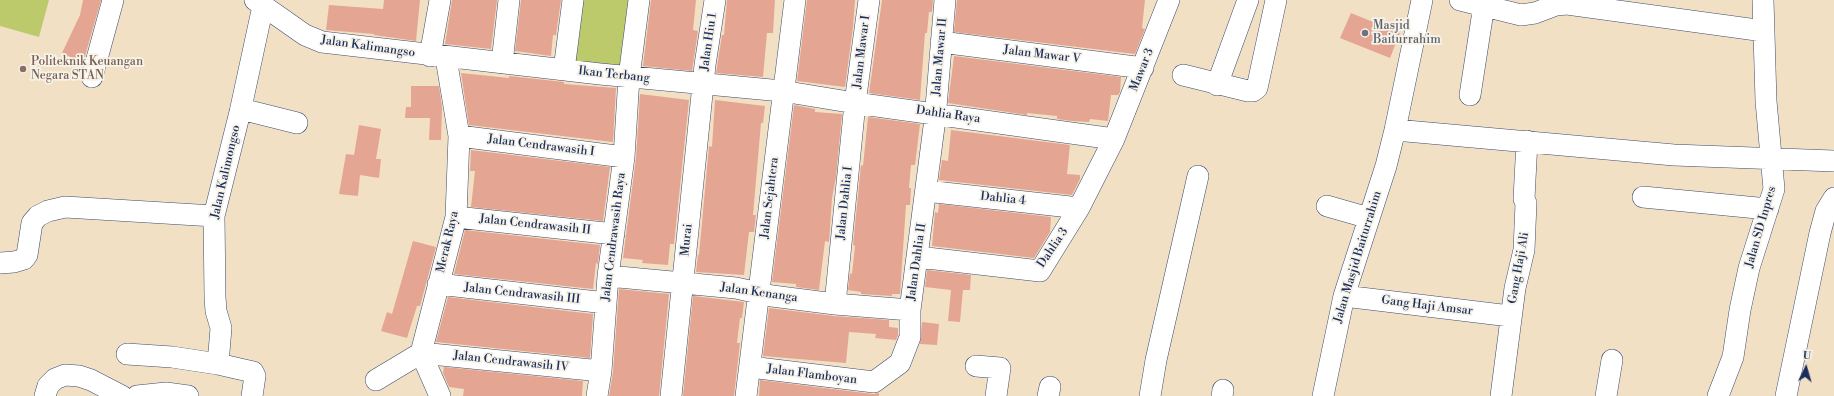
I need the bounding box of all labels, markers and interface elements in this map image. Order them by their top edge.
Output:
street label: Jalan Hiu 1 [698,12,720,72]
street label: Jalan Mawar I [850,15,874,89]
street label: Jalan Mawar II [929,17,951,97]
place label: Masjid Baiturrahim [1373,19,1441,47]
marker: Masjid Baiturrahim [1360,28,1370,38]
street label: Jalan Kalimangso [320,33,416,61]
street label: Jalan Mawar V [1003,43,1081,67]
street label: Mawar 3 [1127,46,1157,94]
place label: Politeknik Keuangan Negara STAN [31,55,143,83]
marker: Politeknik Keuangan Negara STAN [18,64,28,74]
street label: Ikan Terbang [578,64,650,86]
street label: Dahlia Raya [915,103,981,127]
street label: Jalan Kalimongso [208,124,244,220]
street label: Jalan Cendrawasih I [487,132,595,160]
street label: Jalan Sejahtera [758,156,782,240]
street label: Jalan Dahlia I [834,166,856,240]
street label: Jalan Cendrawasih Raya [599,172,629,302]
street label: Jalan SD Inpres [1742,185,1780,269]
street label: Dahlia 4 [980,189,1026,209]
street label: Jalan Masjid Baiturrahim [1331,189,1385,325]
street label: Merak Raya [434,210,462,274]
street label: Jalan Cendrawasih II [478,212,592,238]
street label: Jalan Dahlia II [904,222,930,302]
street label: Murai [678,223,696,257]
street label: Dahlia 3 [1034,225,1072,271]
street label: Gang Haji Ali [1506,231,1532,305]
street label: Jalan Kenanga [719,280,799,306]
street label: Jalan Cendrawasih III [463,281,581,307]
street label: Gang Haji Amsar [1380,293,1474,319]
north arrow [1786,348,1826,388]
street label: Jalan Cendrawasih IV [452,349,570,375]
text: U [1802,349,1812,363]
street label: Jalan Flamboyan [766,362,858,388]

